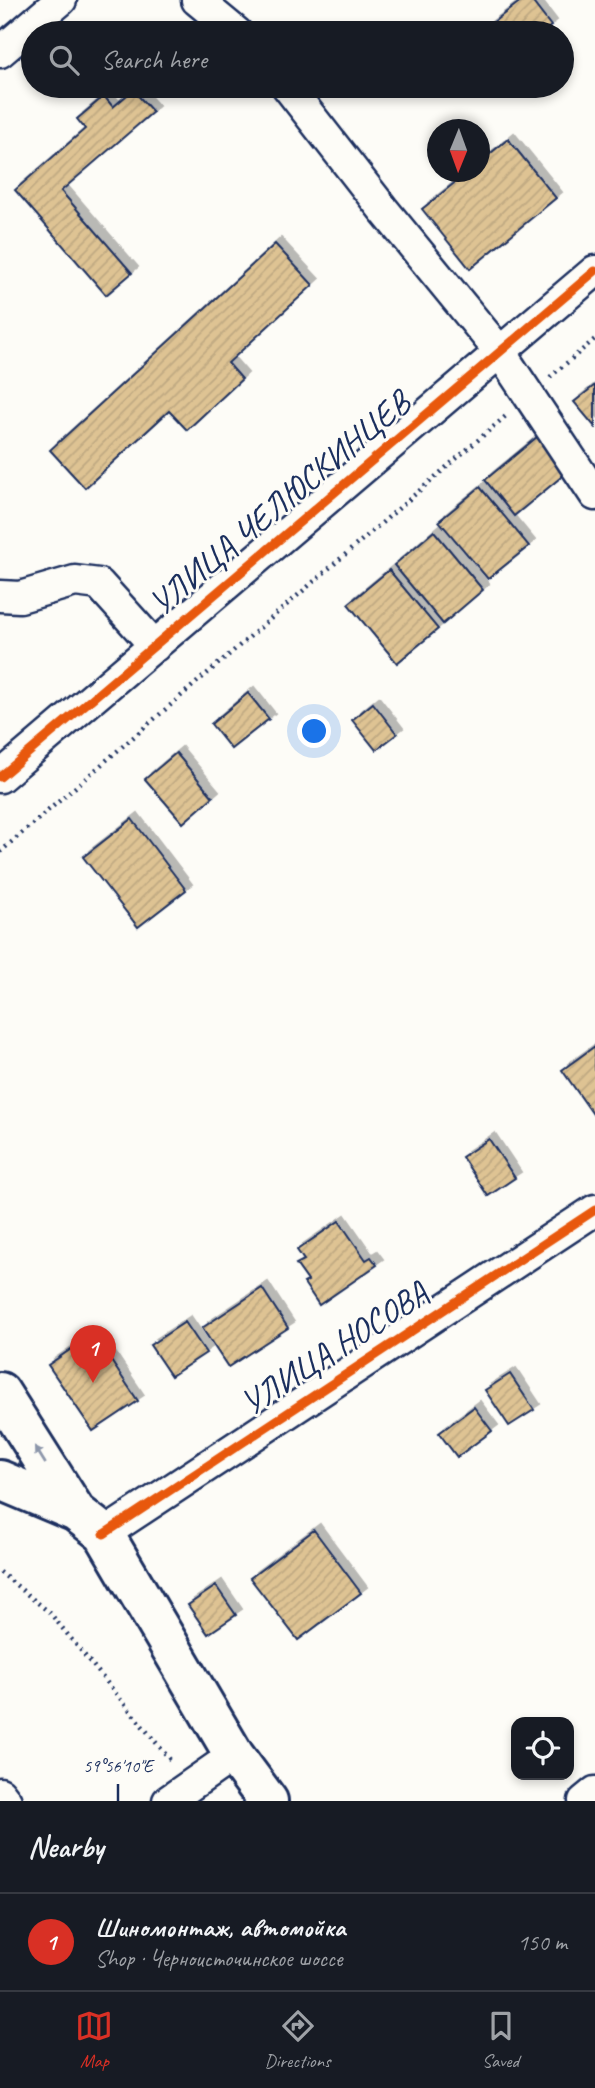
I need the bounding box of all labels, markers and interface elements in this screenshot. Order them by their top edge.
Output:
search box [21,21,574,98]
icon: search [45,41,83,79]
text: Search here [101,43,207,76]
north arrow [427,119,490,182]
street label: УЛИЦА ЧЕЛЮСКИНЦЕВ [139,378,421,625]
your location [297,714,331,748]
street label: УЛИЦА НОСОВА [232,1270,438,1425]
pin: 1 [70,1325,116,1383]
one-way arrow [33,1445,46,1464]
map controls [511,1717,574,1780]
button: locate [511,1717,574,1780]
text: 59°56'10"E [83,1755,155,1777]
text: Nearby [28,1828,104,1866]
text: Шиномонтаж, автомойка [95,1911,345,1944]
text: 1 [46,1928,56,1957]
text: 150 m [518,1928,567,1957]
text: Shop · Черноисточинское шоссе [95,1944,342,1973]
tab: Map [75,2007,113,2073]
tab: Directions [264,2007,331,2073]
tab: Saved [482,2007,520,2073]

